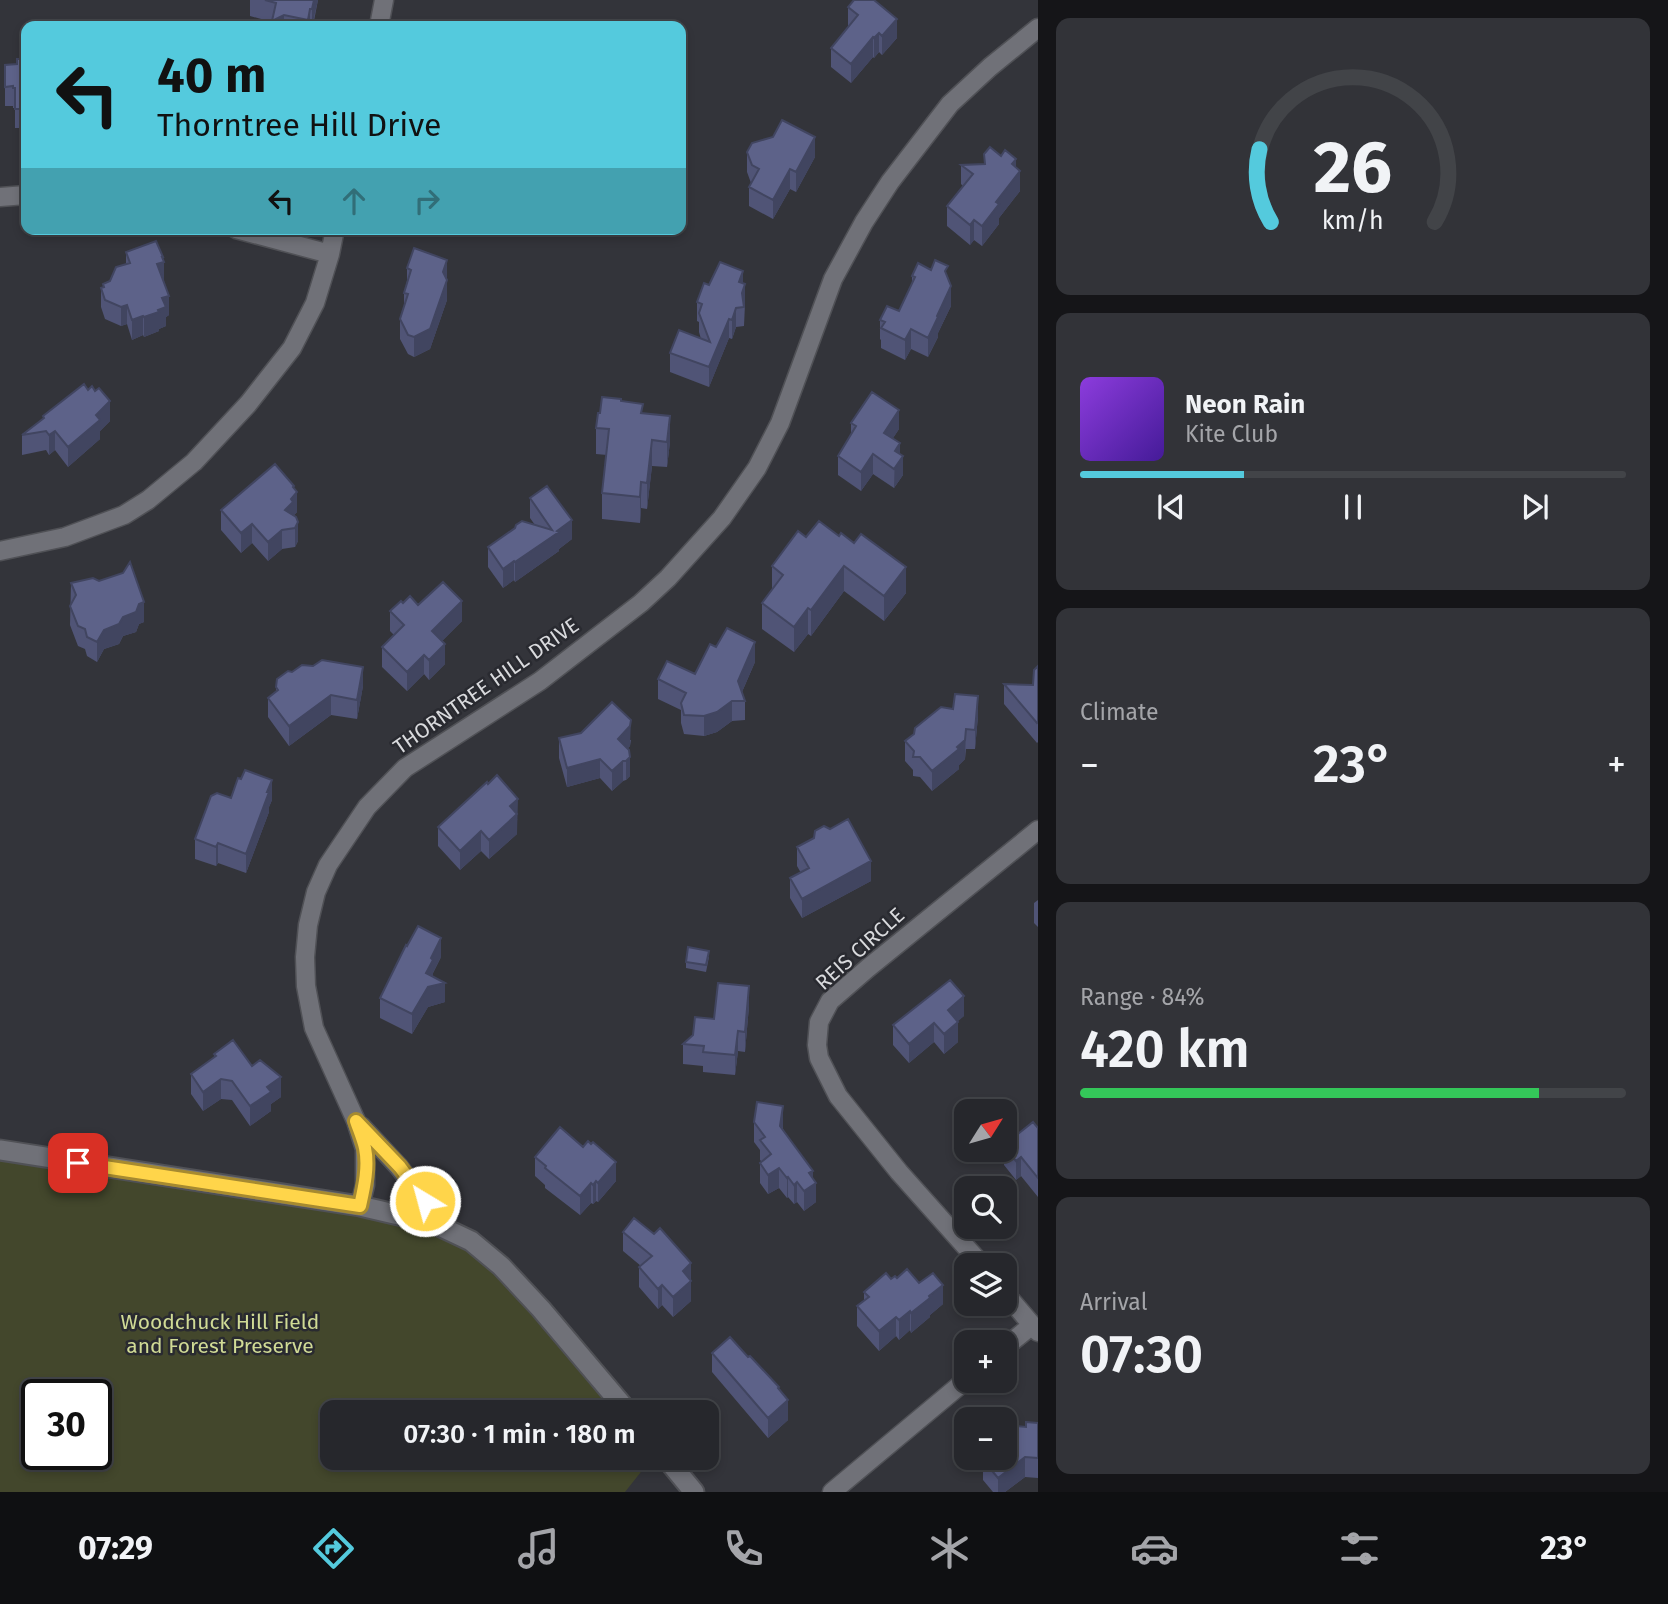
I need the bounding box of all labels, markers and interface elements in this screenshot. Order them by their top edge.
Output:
text: 40 m [157,46,266,105]
icon: left [42,49,133,140]
text: Thorntree Hill Drive [157,106,441,144]
text: 26 [1314,125,1392,212]
icon: left [262,182,300,220]
icon: ahead [335,182,373,220]
icon: right [408,182,446,220]
text: km/h [1322,206,1384,236]
text: Neon Rain [1185,389,1305,420]
text: Kite Club [1185,420,1278,448]
icon: previous [1152,488,1190,526]
icon: pause [1334,488,1372,526]
icon: next [1516,488,1554,526]
street label: THORNTREE HILL DRIVE [388,612,584,760]
text: Climate [1080,698,1159,726]
text: 23° [1313,733,1393,796]
text: − [1080,742,1099,788]
text: + [1607,742,1626,788]
street label: REIS CIRCLE [810,902,910,996]
text: Range · 84% [1080,983,1205,1011]
text: 420 km [1080,1018,1250,1081]
north arrow [954,1099,1017,1162]
map controls [954,1099,1017,1470]
pin [48,1133,108,1193]
icon: arrive [59,1144,97,1182]
position arrow [388,1164,462,1238]
button: search [954,1176,1017,1239]
button: layers [954,1253,1017,1316]
text: Arrival [1080,1288,1147,1316]
park label: Woodchuck Hill Field and Forest Preserve [121,1309,319,1359]
text: 07:30 [1080,1323,1203,1386]
button: + [954,1330,1017,1393]
speed limit sign: 30 [21,1379,112,1470]
button: − [954,1407,1017,1470]
text: 07:30 · 1 min · 180 m [403,1419,636,1450]
icon: directions [309,1524,358,1573]
icon: music [514,1524,563,1573]
icon: phone [719,1524,768,1573]
icon: climate [925,1524,974,1573]
icon: car [1130,1524,1179,1573]
icon: filters [1335,1524,1384,1573]
text: 07:29 [78,1529,153,1567]
text: 23° [1540,1529,1590,1567]

